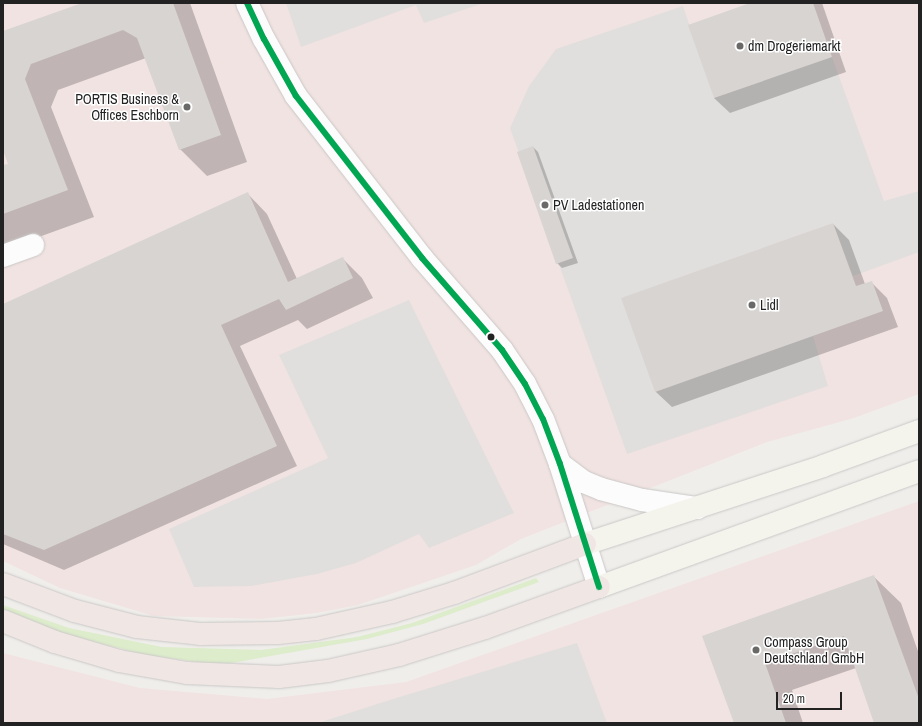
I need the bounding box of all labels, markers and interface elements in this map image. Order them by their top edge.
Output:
place label: dm Drogeriemarkt [748,38,840,54]
marker: dm Drogeriemarkt [735,41,745,51]
place label: PORTIS Business & Offices Eschborn [75,91,179,124]
marker: PORTIS Business & Offices Eschborn [182,102,192,112]
place label: PV Ladestationen [553,197,644,213]
marker: PV Ladestationen [540,200,550,210]
place label: Lidl [760,297,779,313]
marker: Lidl [747,300,757,310]
unlabelled marker [486,332,496,342]
place label: Compass Group Deutschland GmbH [764,634,864,666]
marker: Compass Group Deutschland GmbH [751,645,761,655]
scale bar [778,684,844,710]
text: 20 m [783,691,805,707]

